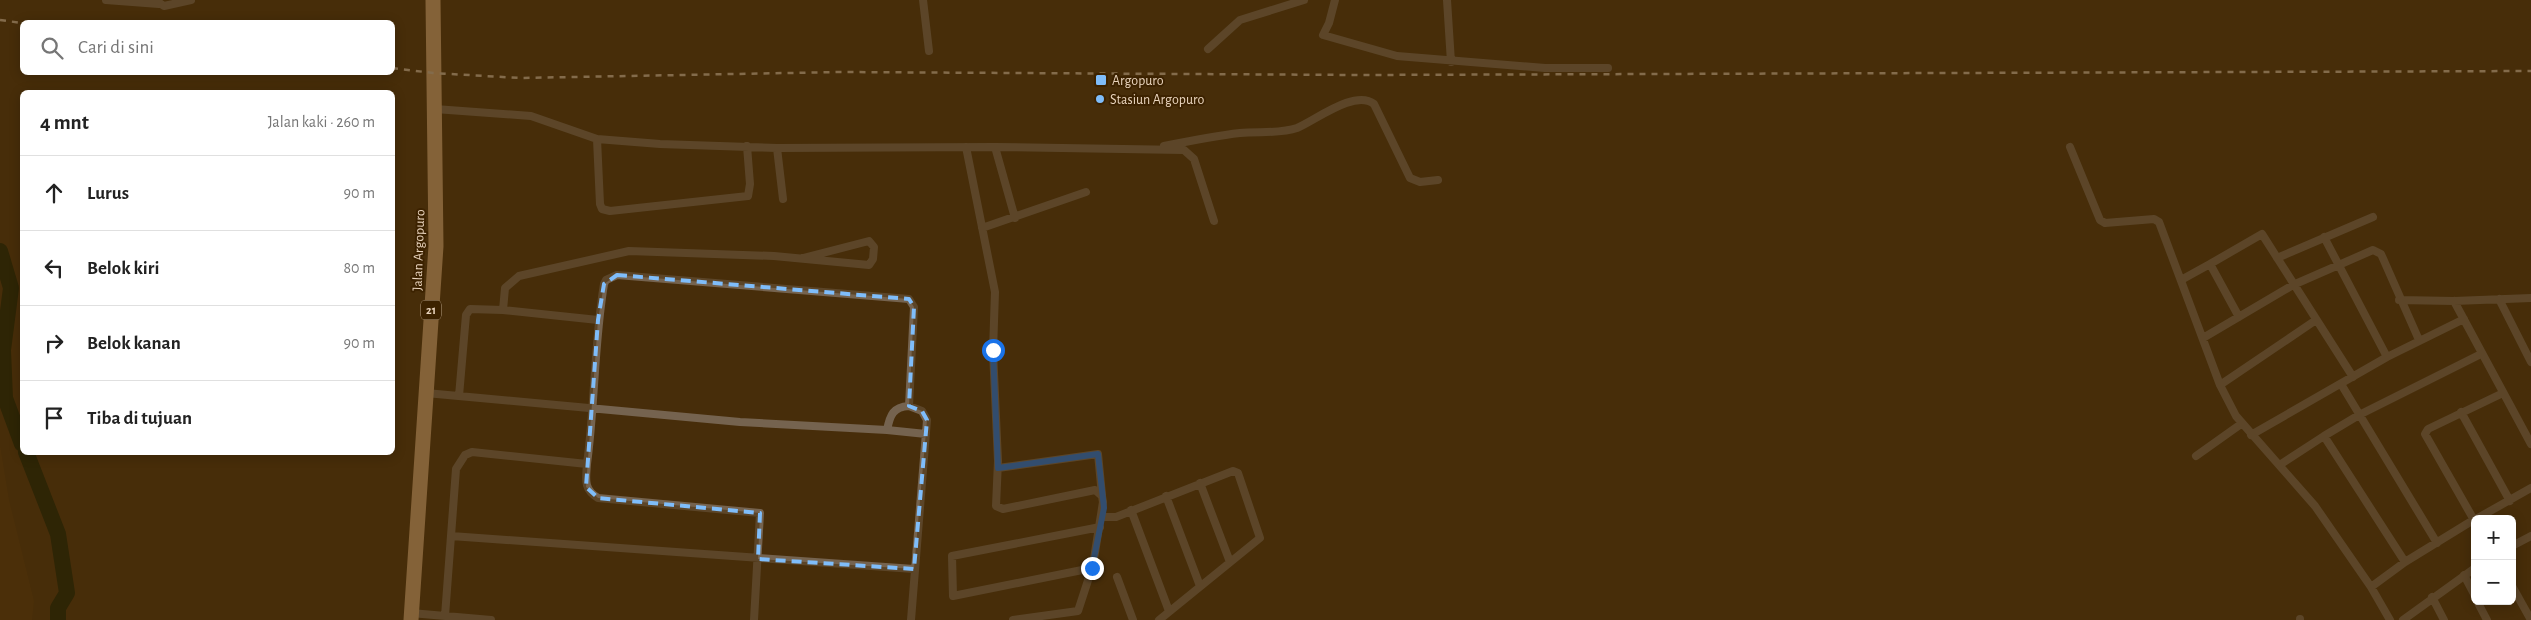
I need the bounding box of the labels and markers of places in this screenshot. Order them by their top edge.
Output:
marker: Argopuro [1094,73,1108,87]
place label: Argopuro [1112,74,1164,88]
marker: Stasiun Argopuro [1094,93,1106,105]
place label: Stasiun Argopuro [1110,93,1204,107]

